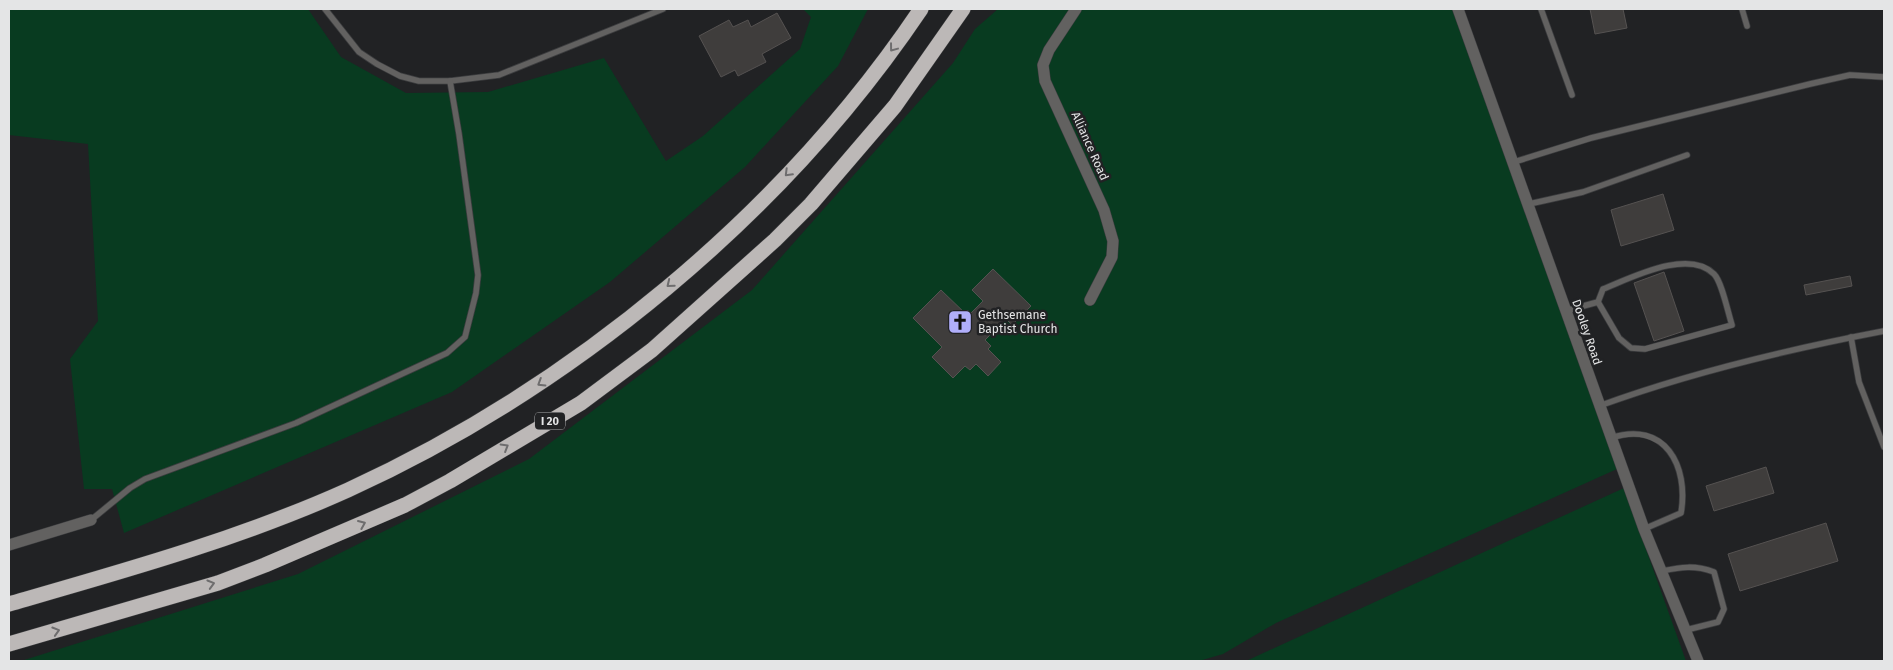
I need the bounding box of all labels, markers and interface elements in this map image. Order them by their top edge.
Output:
one-way arrow [890,42,899,52]
street label: Alliance Road [1069,109,1111,183]
one-way arrow [785,167,794,176]
one-way arrow [667,279,676,288]
street label: Dooley Road [1569,297,1605,367]
place label: Gethsemane Baptist Church [978,308,1057,336]
church icon: Gethsemane Baptist Church [947,309,973,335]
one-way arrow [538,376,547,386]
road number: I 20 [535,412,565,430]
one-way arrow [500,444,509,454]
one-way arrow [357,519,366,530]
one-way arrow [207,580,215,590]
one-way arrow [51,626,59,636]

